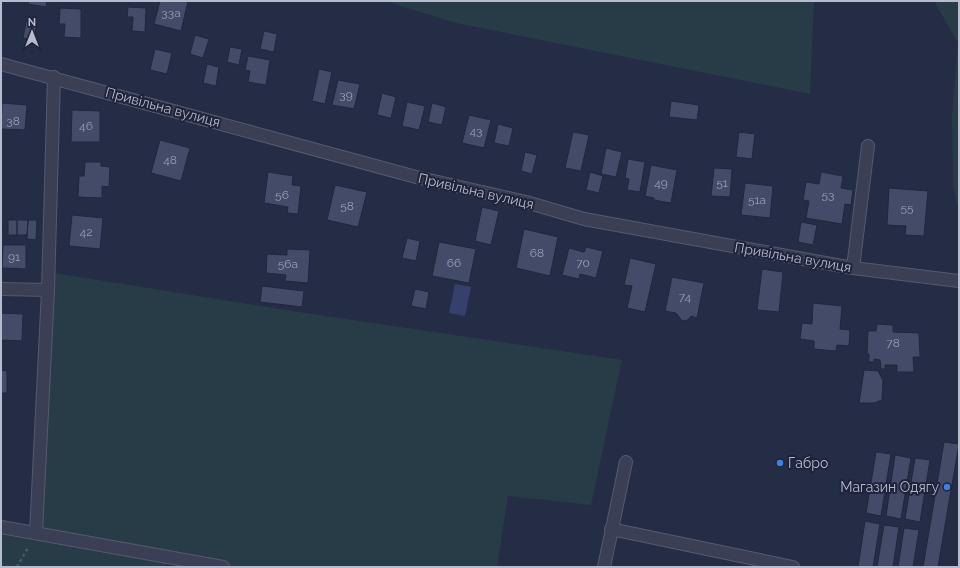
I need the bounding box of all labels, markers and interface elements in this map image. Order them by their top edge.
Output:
house number: 33а [161,6,181,20]
north arrow [12,12,52,52]
text: N [28,16,36,29]
street label: Привільна вулиця [104,84,222,130]
house number: 39 [339,88,353,102]
house number: 38 [6,114,20,128]
house number: 46 [79,119,93,133]
house number: 43 [470,124,482,138]
house number: 48 [163,153,177,167]
street label: Привільна вулиця [417,170,535,212]
house number: 49 [654,176,668,190]
house number: 51 [716,176,728,190]
house number: 56 [275,188,289,202]
house number: 53 [822,188,834,202]
house number: 51а [748,193,766,207]
house number: 58 [340,199,354,213]
house number: 55 [900,201,914,215]
house number: 42 [80,225,92,239]
street label: Привільна вулиця [733,239,853,275]
house number: 68 [530,246,544,260]
house number: 91 [8,250,20,264]
house number: 66 [447,256,461,270]
house number: 70 [576,256,590,270]
house number: 56а [278,257,298,271]
house number: 74 [679,290,692,304]
house number: 78 [886,336,900,350]
place label: Габро [788,455,828,471]
marker: Габро [775,458,785,468]
place label: Магазин Одягу [840,479,939,495]
marker: Магазин Одягу [942,482,952,492]

